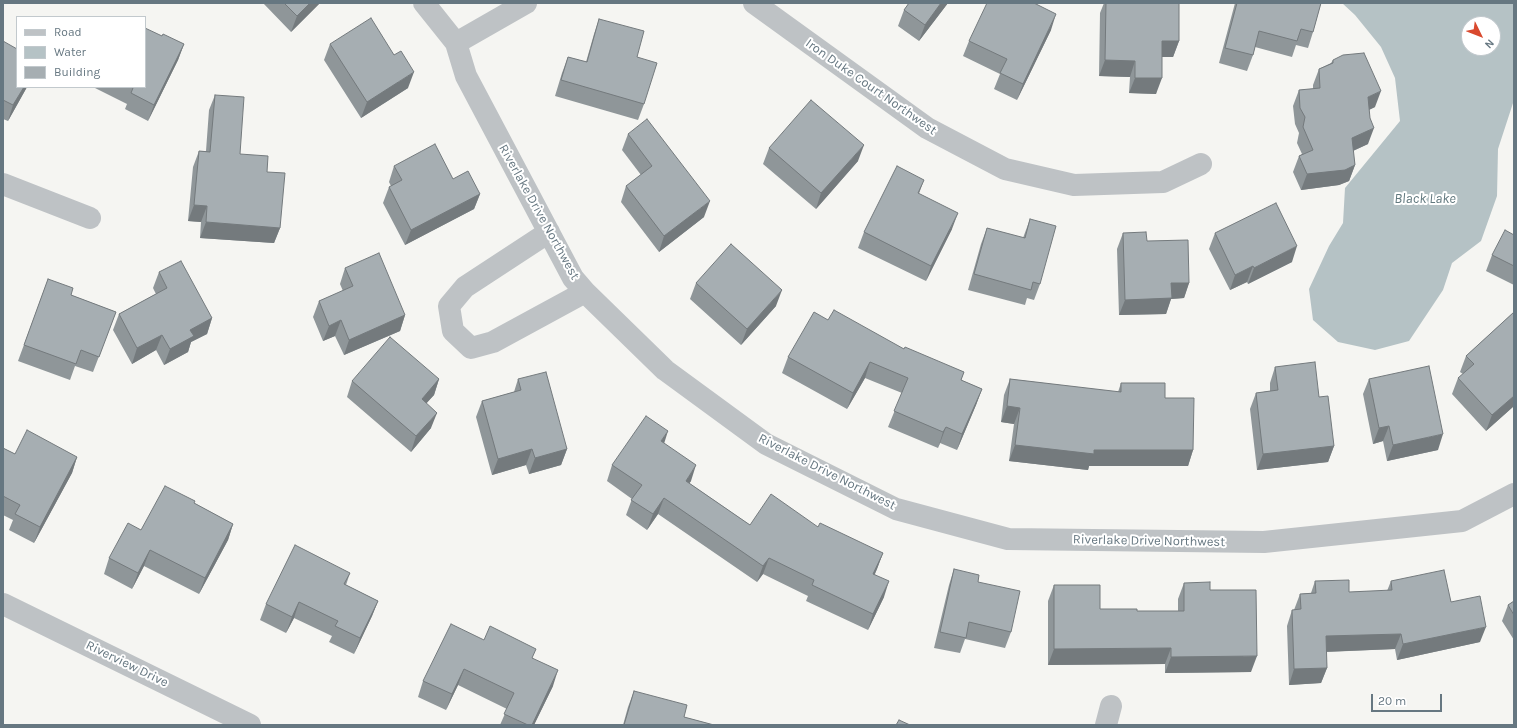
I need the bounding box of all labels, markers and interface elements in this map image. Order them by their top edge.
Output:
legend [16,16,146,88]
north arrow [1461,16,1501,56]
text: Road [54,25,82,39]
street label: Iron Duke Court Northwest [802,36,940,138]
text: N [1482,37,1497,51]
text: Water [54,45,86,59]
text: Building [54,65,100,79]
street label: Riverlake Drive Northwest [495,142,583,282]
water label: Black Lake [1394,191,1456,207]
street label: Riverlake Drive Northwest [756,430,898,514]
street label: Riverlake Drive Northwest [1073,532,1225,550]
street label: Riverview Drive [83,637,171,691]
scale bar [1373,686,1444,712]
text: 20 m [1378,694,1406,708]

